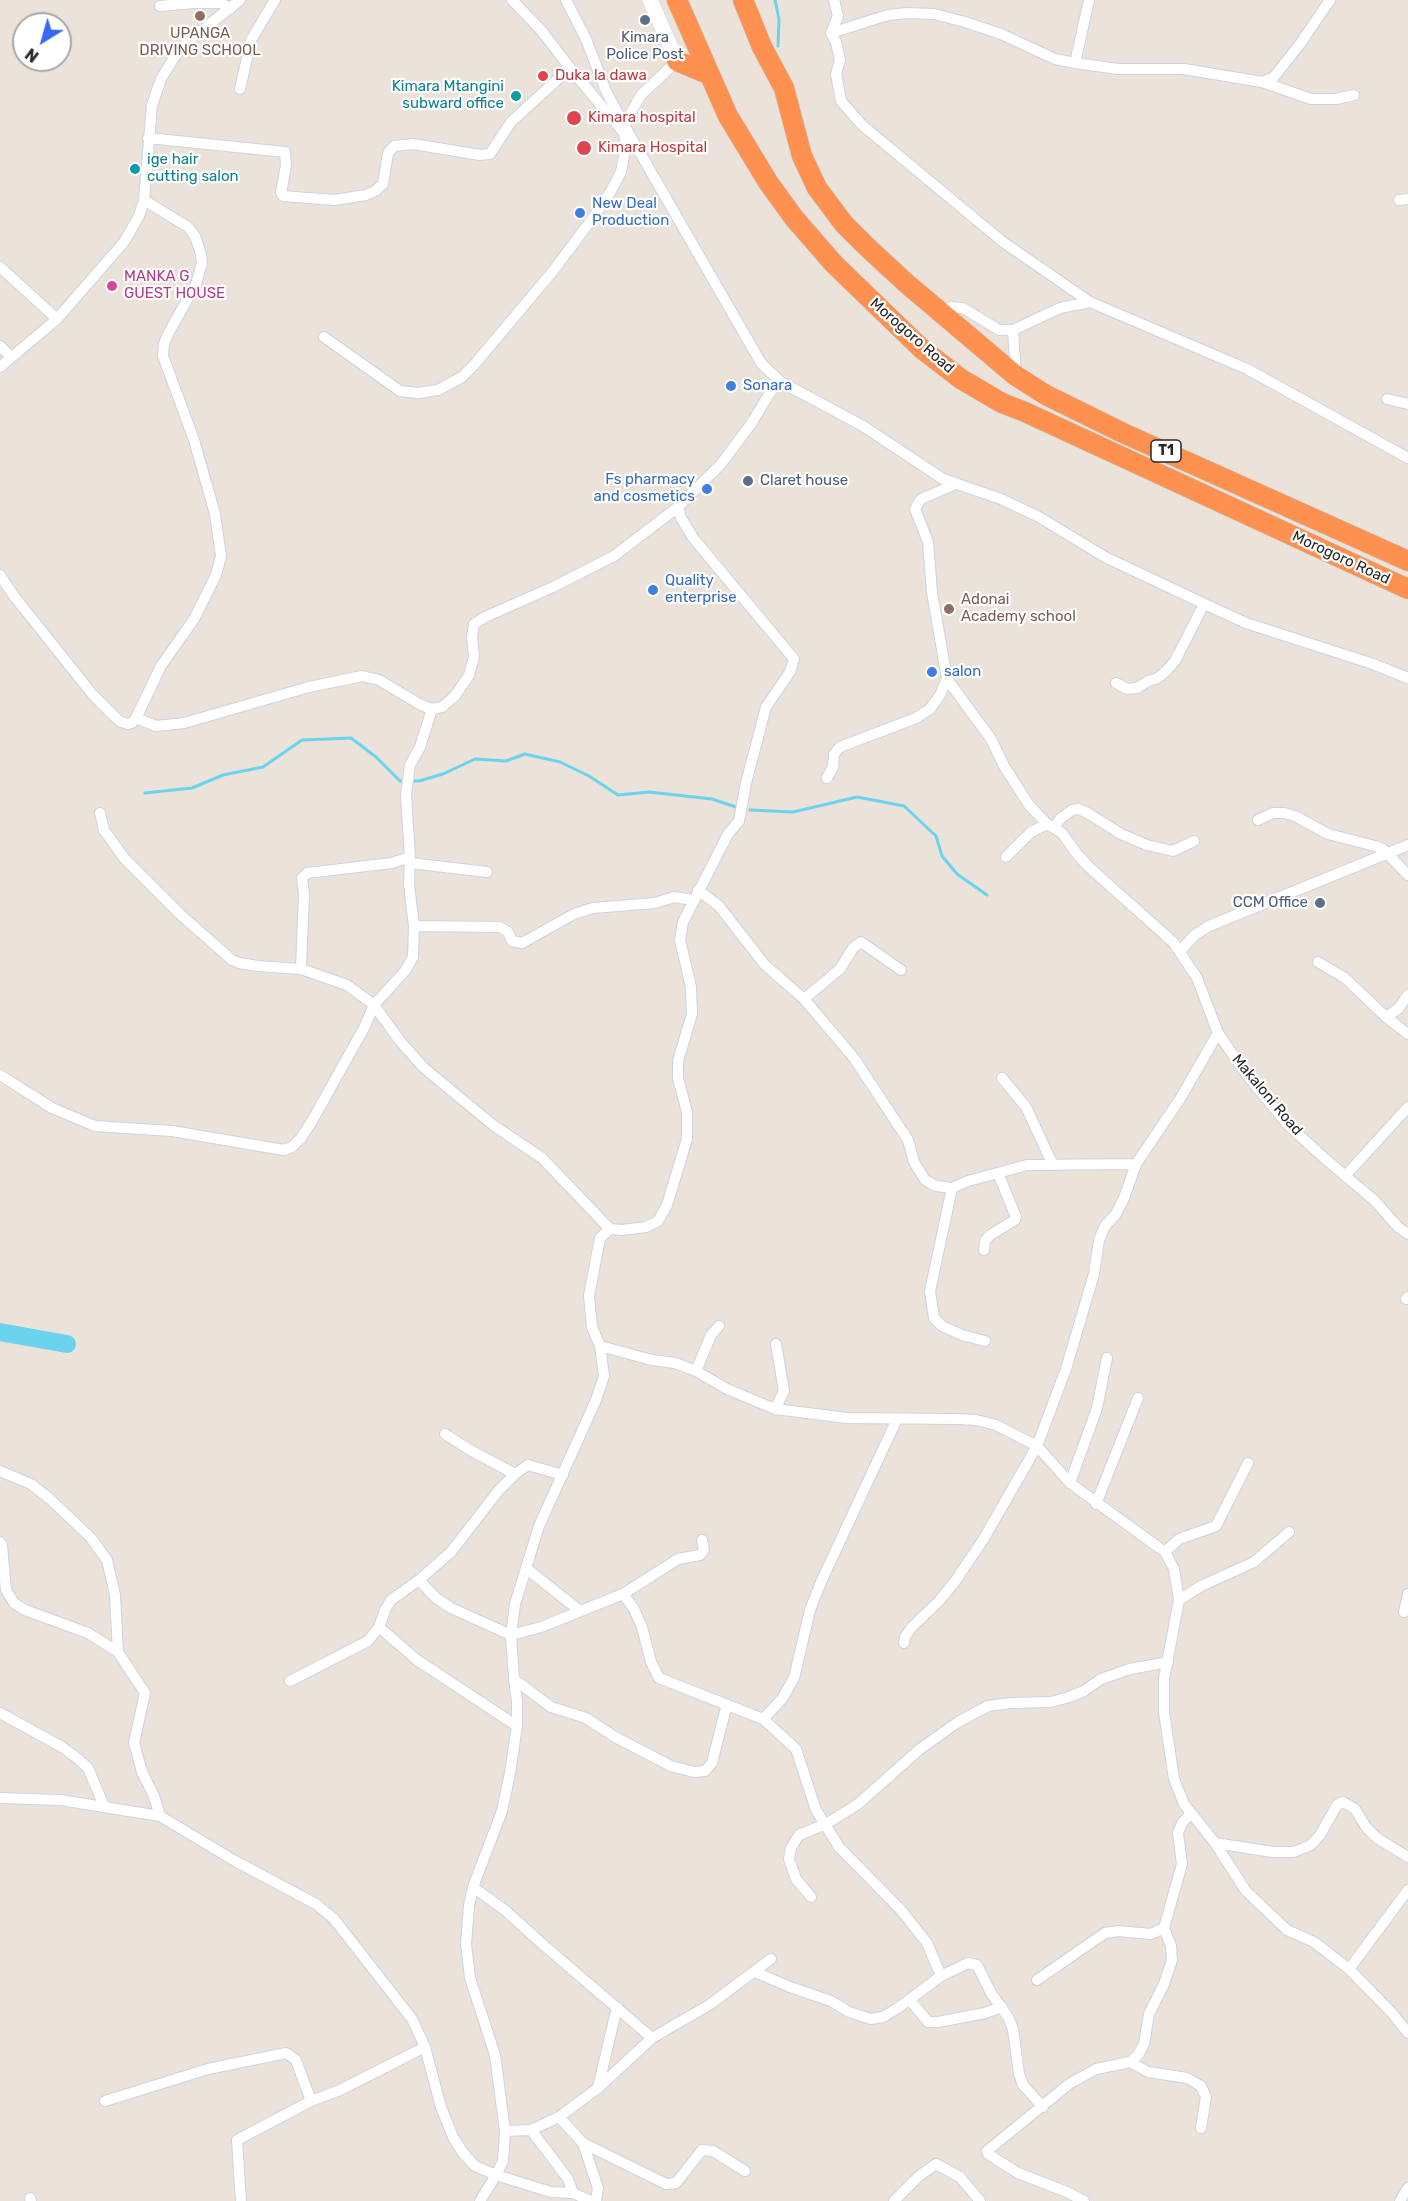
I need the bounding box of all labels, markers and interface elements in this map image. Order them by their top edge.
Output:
marker: UPANGA DRIVING SCHOOL [193,9,207,23]
north arrow [12,12,72,72]
marker: Kimara Police Post [638,13,652,27]
place label: UPANGA DRIVING SCHOOL [139,25,261,60]
place label: Kimara Police Post [606,29,684,64]
text: N [22,44,42,66]
place label: Duka la dawa [555,67,647,85]
marker: Duka la dawa [536,69,550,83]
place label: Kimara Mtangini subward office [392,78,504,113]
marker: Kimara Mtangini subward office [509,89,523,103]
marker: Kimara hospital [565,109,583,127]
place label: Kimara hospital [588,109,696,127]
marker: Kimara Hospital [575,139,593,157]
place label: Kimara Hospital [598,139,707,157]
place label: ige hair cutting salon [147,151,239,186]
marker: ige hair cutting salon [128,162,142,176]
place label: New Deal Production [592,195,669,230]
marker: New Deal Production [573,206,587,220]
place label: MANKA G GUEST HOUSE [124,268,225,303]
marker: MANKA G GUEST HOUSE [105,279,119,293]
street label: Morogoro Road [866,295,958,377]
place label: Sonara [743,377,792,395]
marker: Sonara [724,379,738,393]
road number: T1 [1151,440,1181,462]
place label: Fs pharmacy and cosmetics [593,471,695,506]
place label: Claret house [760,472,848,490]
marker: Claret house [741,474,755,488]
marker: Fs pharmacy and cosmetics [700,482,714,496]
street label: Morogoro Road [1289,528,1393,588]
place label: Quality enterprise [665,572,737,607]
marker: Quality enterprise [646,583,660,597]
place label: Adonai Academy school [961,591,1076,626]
marker: Adonai Academy school [942,602,956,616]
place label: salon [944,663,981,681]
marker: salon [925,665,939,679]
place label: CCM Office [1233,894,1308,912]
marker: CCM Office [1313,896,1327,910]
street label: Makaloni Road [1228,1051,1306,1139]

